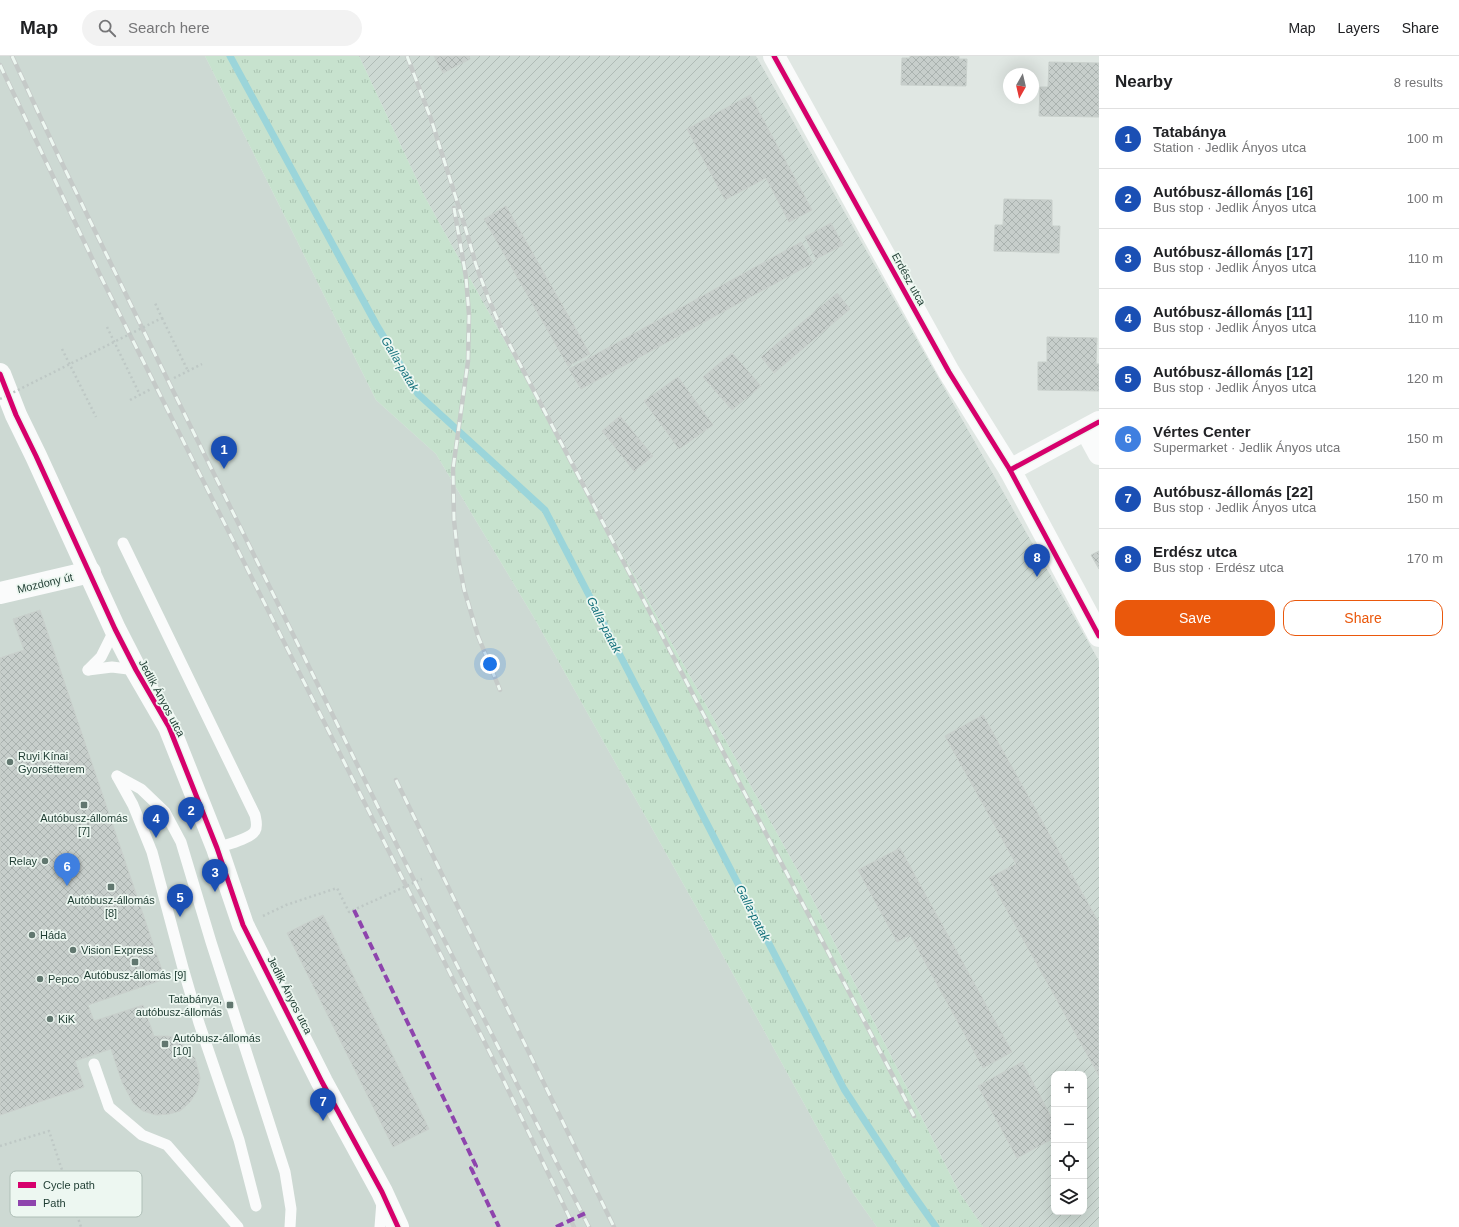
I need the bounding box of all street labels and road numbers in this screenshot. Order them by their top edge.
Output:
street label: Erdész utca [890,251,929,308]
street label: Mozdony út [16,571,74,595]
street label: Jedlik Ányos utca [137,657,188,739]
street label: Jedlik Ányos utca [265,954,315,1037]

